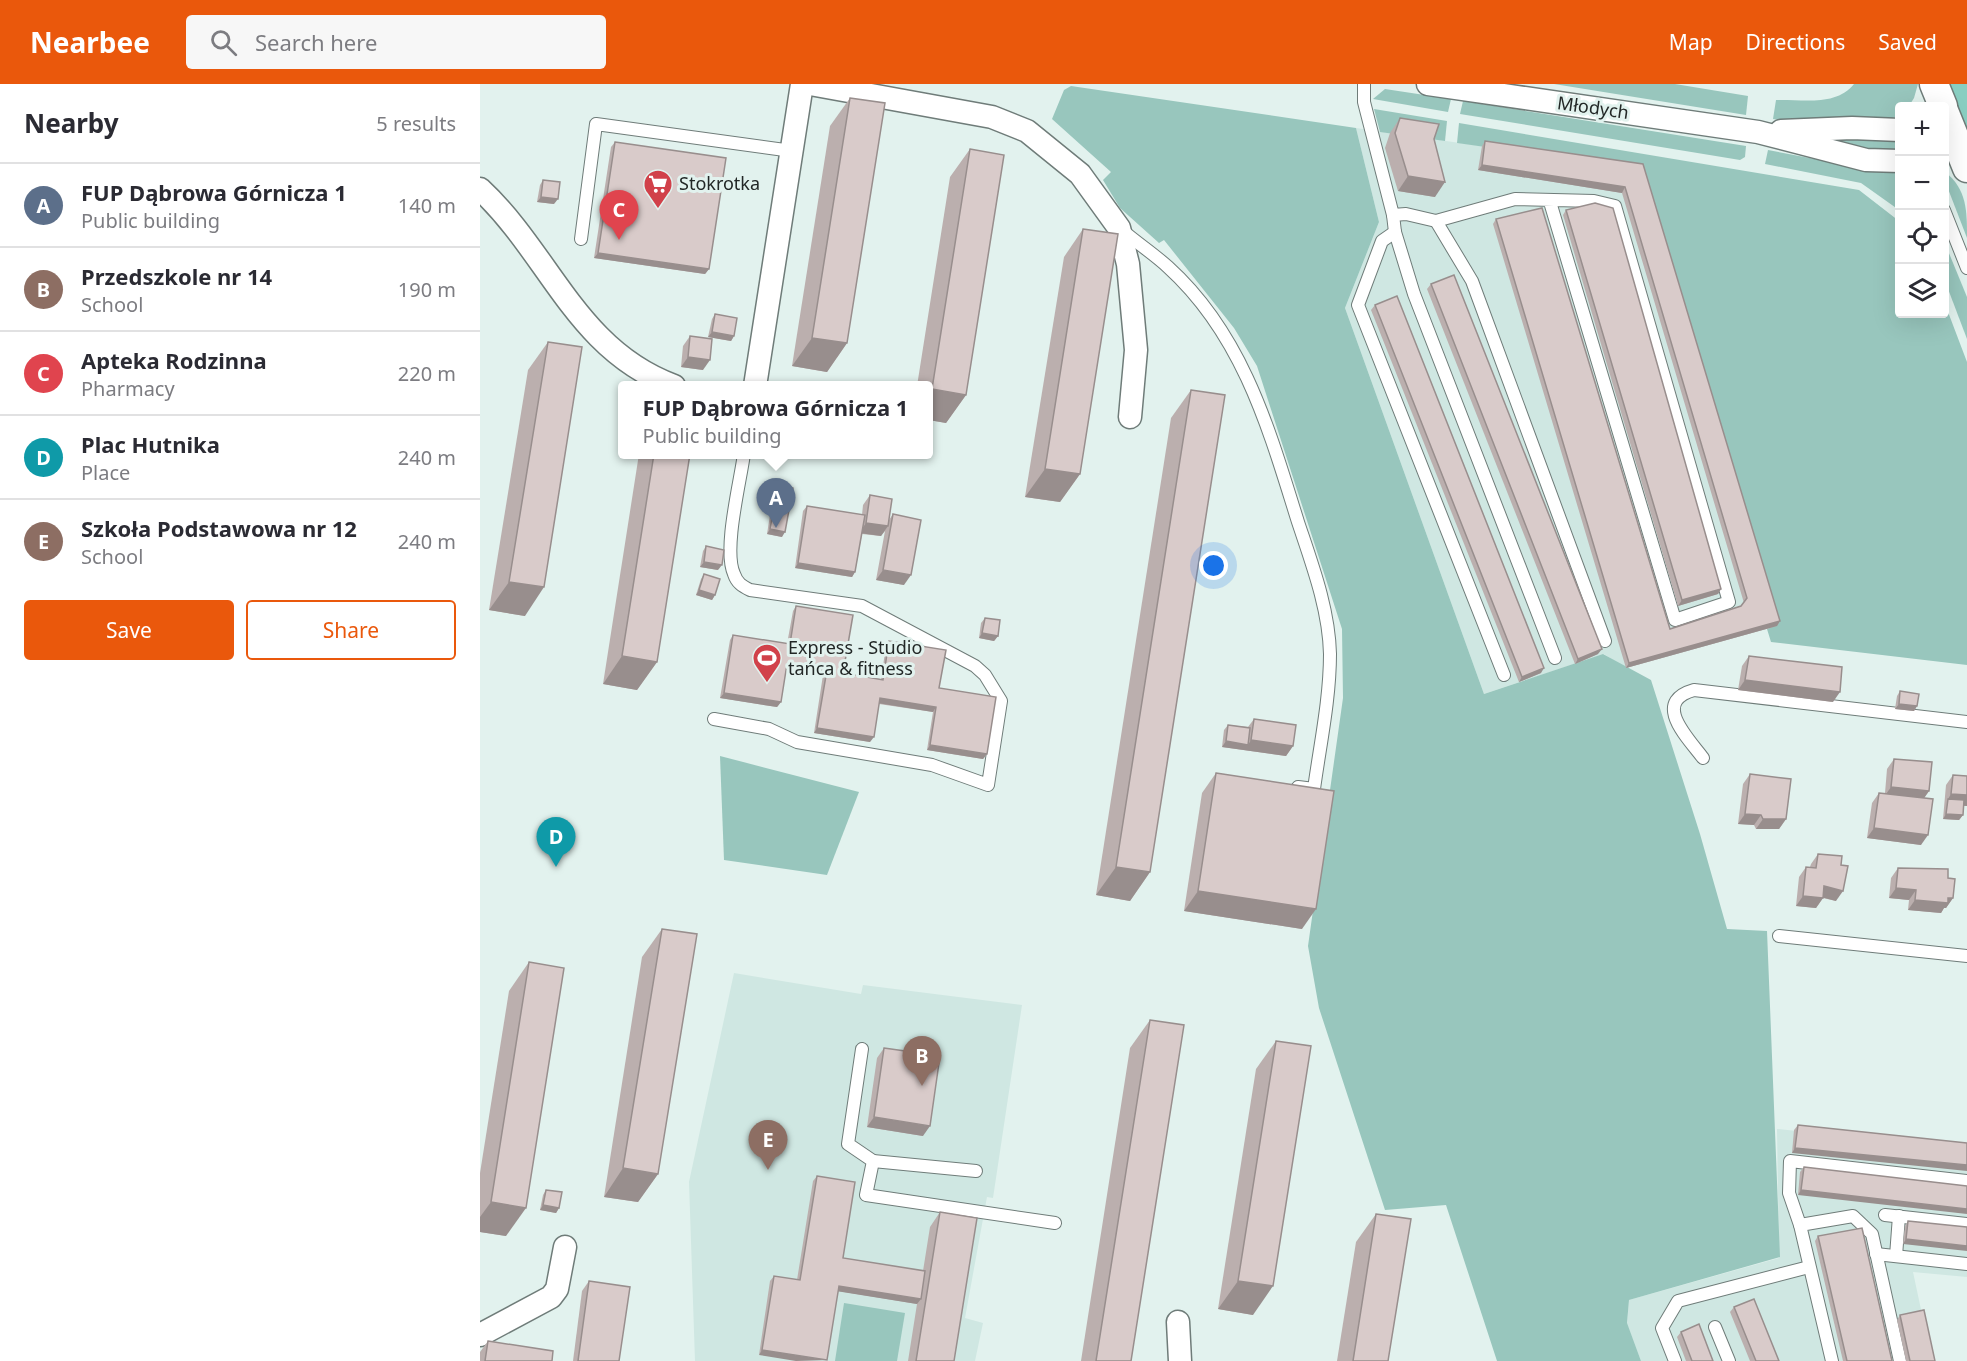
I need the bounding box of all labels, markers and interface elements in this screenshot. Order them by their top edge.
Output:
search box [186,15,606,69]
text: Nearbee [30,23,150,61]
icon: search [207,26,240,59]
text: Search here [255,27,377,57]
text: Map [1669,28,1713,56]
text: Directions [1746,28,1845,56]
text: Saved [1878,28,1937,56]
street label: Młodych [1556,90,1630,124]
map controls [1895,102,1949,318]
button: + [1895,102,1949,156]
text: Nearby [24,105,119,141]
text: 5 results [376,110,456,137]
button: − [1895,156,1949,210]
supermarket icon: Stokrotka [642,168,674,210]
place label: Stokrotka [679,171,760,195]
text: FUP Dąbrowa Górnicza 1 [81,177,347,207]
pin: C [600,190,638,240]
text: A [37,192,50,219]
text: 140 m [398,192,456,219]
text: Public building [81,207,220,234]
button: locate [1895,210,1949,264]
text: Przedszkole nr 14 [81,261,272,291]
button: layers [1895,264,1949,318]
text: B [37,276,50,303]
text: 190 m [398,276,456,303]
text: School [81,291,143,318]
text: Apteka Rodzinna [81,345,267,375]
text: C [37,360,50,387]
text: 220 m [398,360,456,387]
text: Pharmacy [81,375,175,402]
popup [618,381,933,459]
text: FUP Dąbrowa Górnicza 1 [643,392,908,422]
text: Public building [643,422,782,449]
text: Plac Hutnika [81,429,220,459]
text: D [36,444,51,471]
text: 240 m [398,444,456,471]
text: Place [81,459,130,486]
pin: A [756,478,796,528]
text: Szkoła Podstawowa nr 12 [81,513,357,543]
text: E [38,528,49,555]
text: 240 m [398,528,456,555]
text: School [81,543,143,570]
your location [1199,551,1228,580]
button: Save [24,600,234,660]
button: Share [246,600,456,660]
place label: Express - Studio tańca & fitness [788,635,922,680]
sports icon: Express - Studio tańca & fitness [751,642,783,684]
pin: D [536,818,576,867]
pin: B [902,1036,942,1086]
pin: E [748,1120,788,1170]

